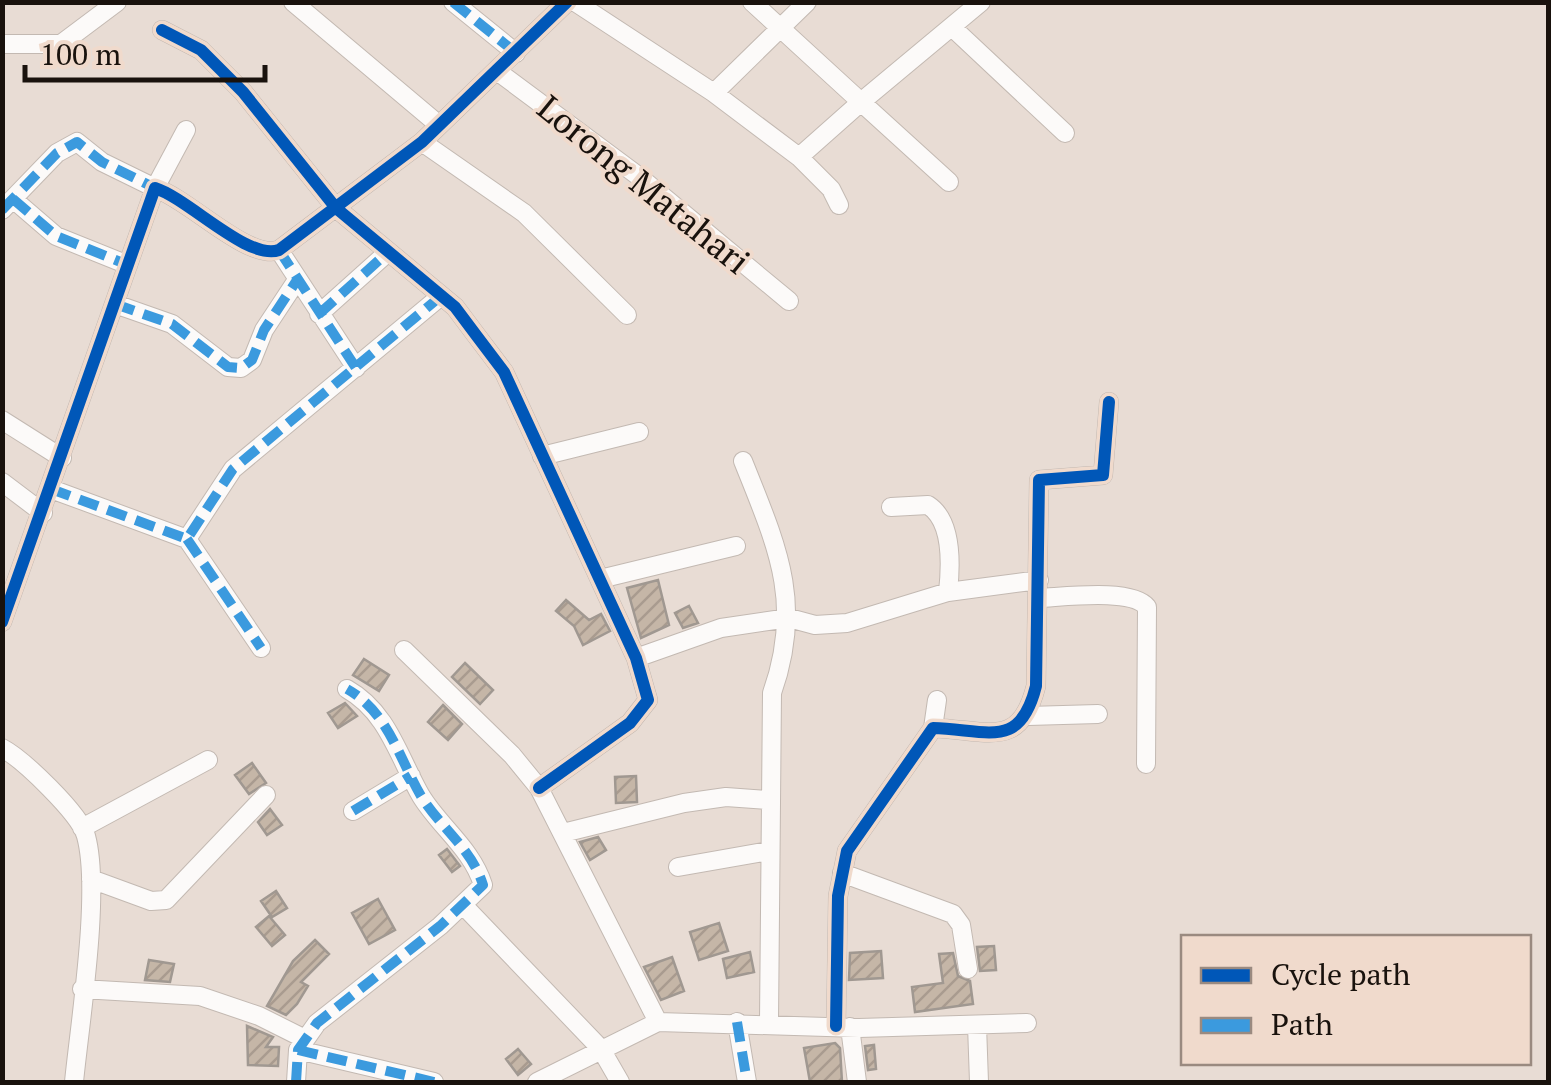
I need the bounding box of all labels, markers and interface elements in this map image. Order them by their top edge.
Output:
scale bar [25,20,265,82]
text: 100 m [40,34,121,74]
street label: Lorong Matahari [529,84,759,284]
legend [1181,935,1531,1065]
text: Cycle path [1271,954,1411,994]
text: Path [1271,1004,1333,1044]

